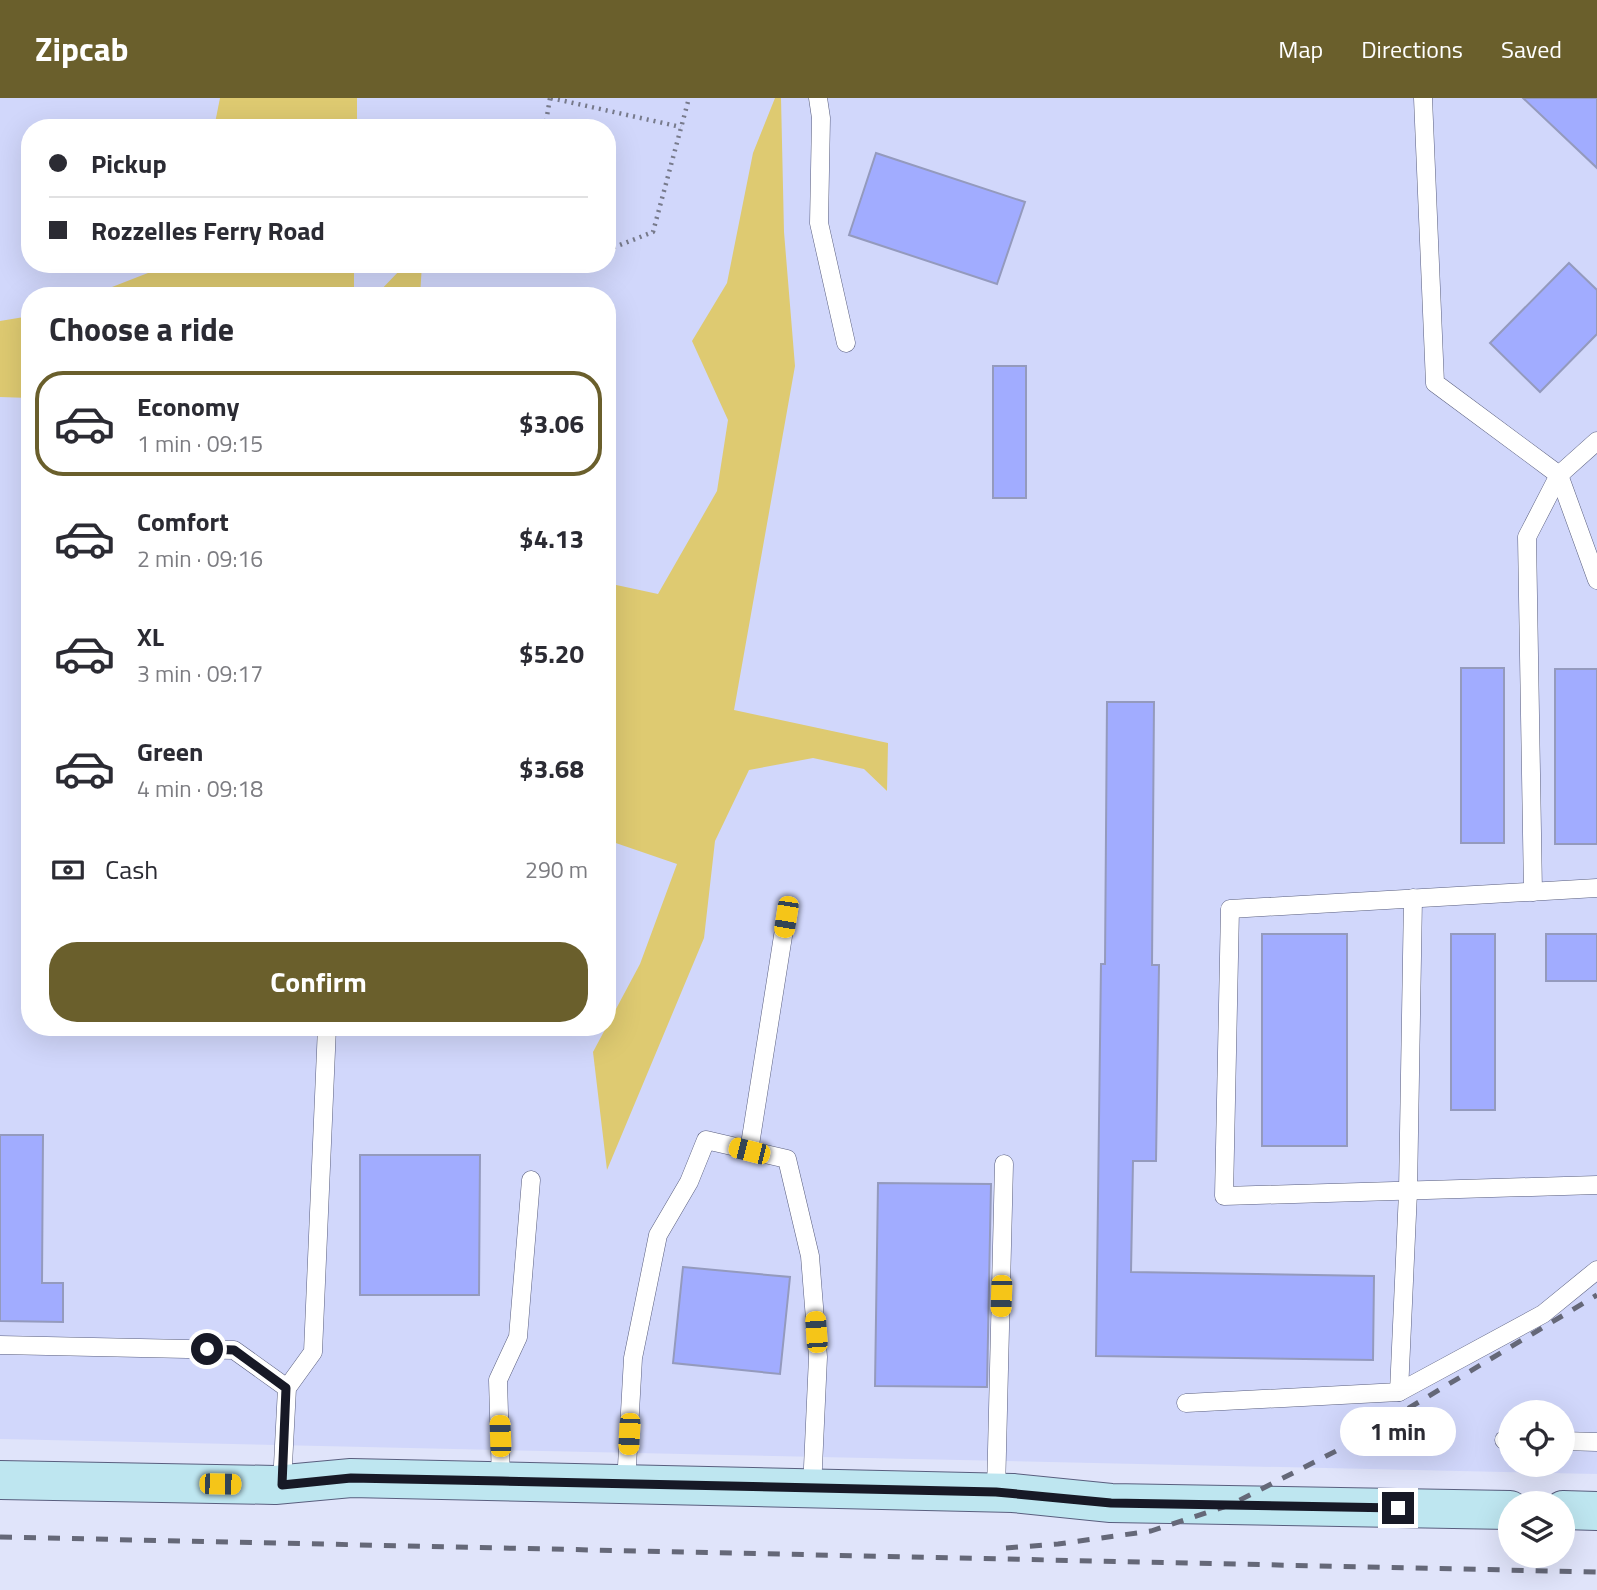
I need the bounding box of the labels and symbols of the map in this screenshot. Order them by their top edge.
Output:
car [773,895,800,939]
car [727,1136,772,1166]
car [990,1275,1013,1317]
car [805,1310,828,1354]
route start [191,1333,223,1365]
callout: 1 min [1340,1406,1456,1456]
car [618,1412,641,1456]
car [489,1415,512,1457]
car [199,1473,242,1495]
route end [1382,1492,1414,1524]

